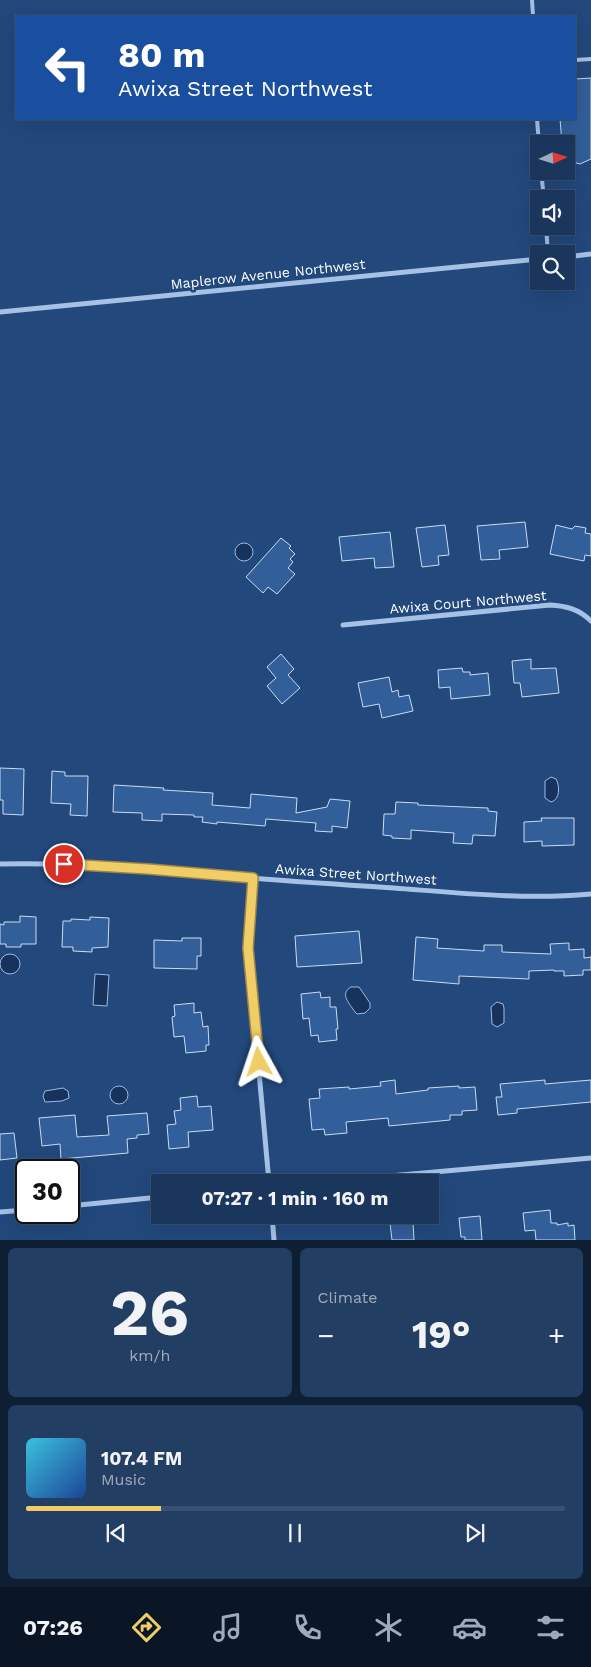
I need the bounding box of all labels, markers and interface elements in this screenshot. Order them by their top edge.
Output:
text: 80 m [118,34,205,76]
icon: left [35,35,100,100]
text: Awixa Street Northwest [118,76,373,101]
north arrow [530,135,575,180]
map controls [530,135,575,290]
button: sound [530,190,575,235]
button: search [530,245,575,290]
street label: Maplerow Avenue Northwest [170,256,366,292]
street label: Awixa Court Northwest [389,587,547,617]
pin [43,843,85,885]
icon: arrive [50,850,78,878]
street label: Awixa Street Northwest [275,860,437,888]
position arrow [232,1035,284,1087]
speed limit sign: 30 [15,1159,80,1224]
text: 07:27 · 1 min · 160 m [202,1187,388,1210]
text: 26 [110,1275,189,1351]
text: Climate [318,1288,378,1307]
text: 19° [412,1313,471,1357]
text: − [318,1319,334,1352]
text: + [548,1319,565,1352]
text: km/h [129,1346,170,1365]
text: 107.4 FM [101,1447,182,1470]
text: Music [101,1470,146,1489]
icon: previous [102,1519,130,1547]
icon: pause [281,1519,309,1547]
icon: next [461,1519,489,1547]
icon: directions [129,1610,164,1645]
icon: music [210,1610,245,1645]
icon: phone [290,1610,325,1645]
icon: climate [371,1610,406,1645]
icon: car [452,1610,487,1645]
icon: filters [533,1610,568,1645]
text: 07:26 [23,1615,83,1640]

